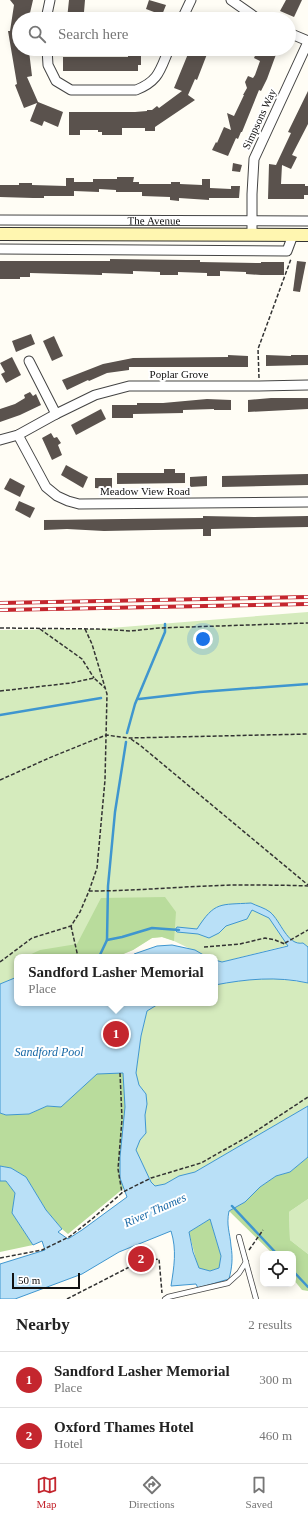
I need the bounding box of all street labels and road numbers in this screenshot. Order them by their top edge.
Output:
street label: Simpsons Way [240,86,278,151]
street label: The Avenue [128,214,180,227]
street label: Poplar Grove [150,368,209,380]
street label: Meadow View Road [100,485,191,497]

